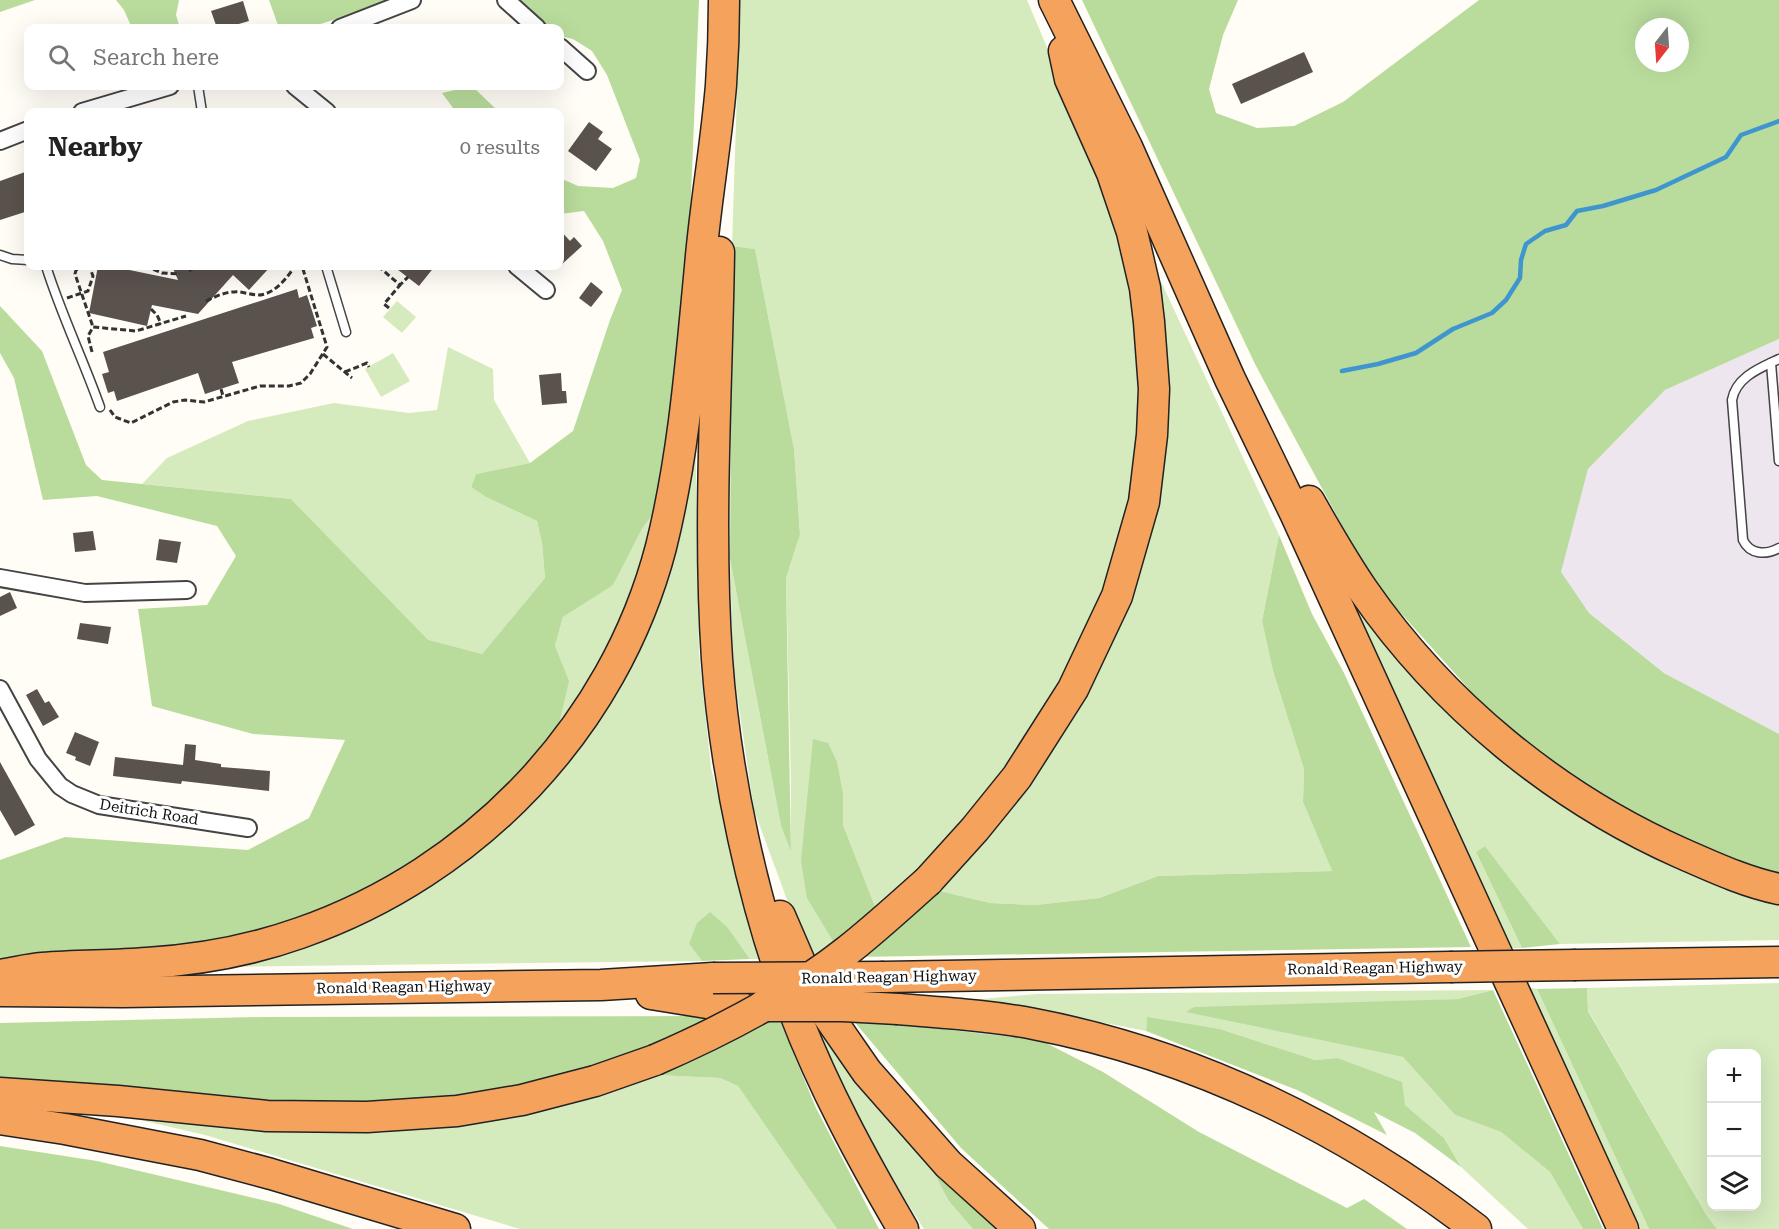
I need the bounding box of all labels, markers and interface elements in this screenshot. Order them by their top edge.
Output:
north arrow [1635,18,1689,72]
search box [24,24,564,90]
icon: search [45,41,78,74]
text: Search here [93,45,219,70]
text: Nearby [48,132,142,162]
text: 0 results [460,135,540,159]
street label: Deitrich Road [98,795,200,829]
street label: Ronald Reagan Highway [1287,957,1463,979]
street label: Ronald Reagan Highway [801,966,977,988]
street label: Ronald Reagan Highway [316,976,492,998]
map controls [1707,1049,1761,1211]
button: + [1707,1049,1761,1103]
button: − [1707,1103,1761,1157]
button: layers [1707,1157,1761,1211]

